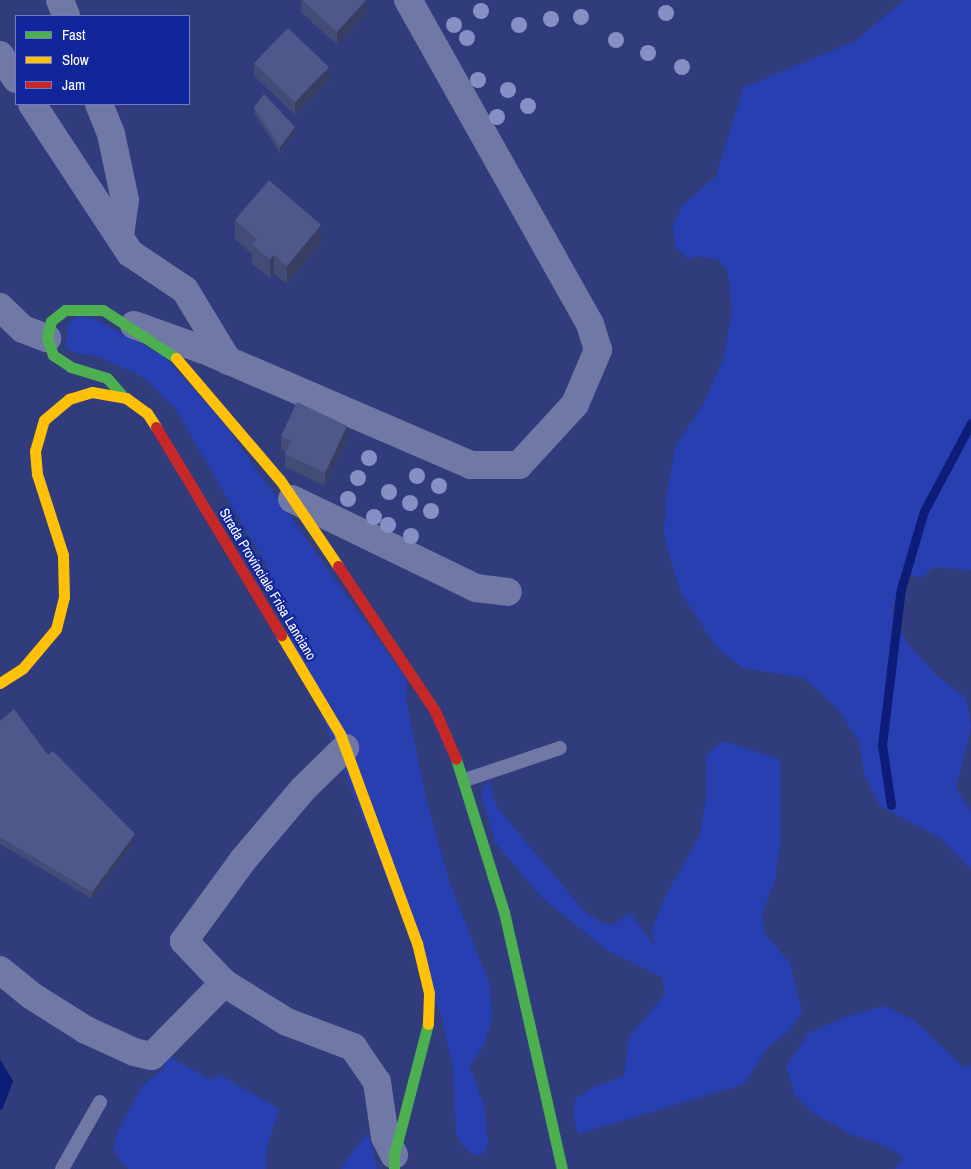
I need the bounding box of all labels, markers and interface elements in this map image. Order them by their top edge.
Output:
legend [15,15,190,105]
text: Fast [62,24,85,45]
text: Slow [62,49,89,70]
text: Jam [62,74,85,95]
street label: Strada Provinciale Frisa Lanciano [216,505,320,663]

